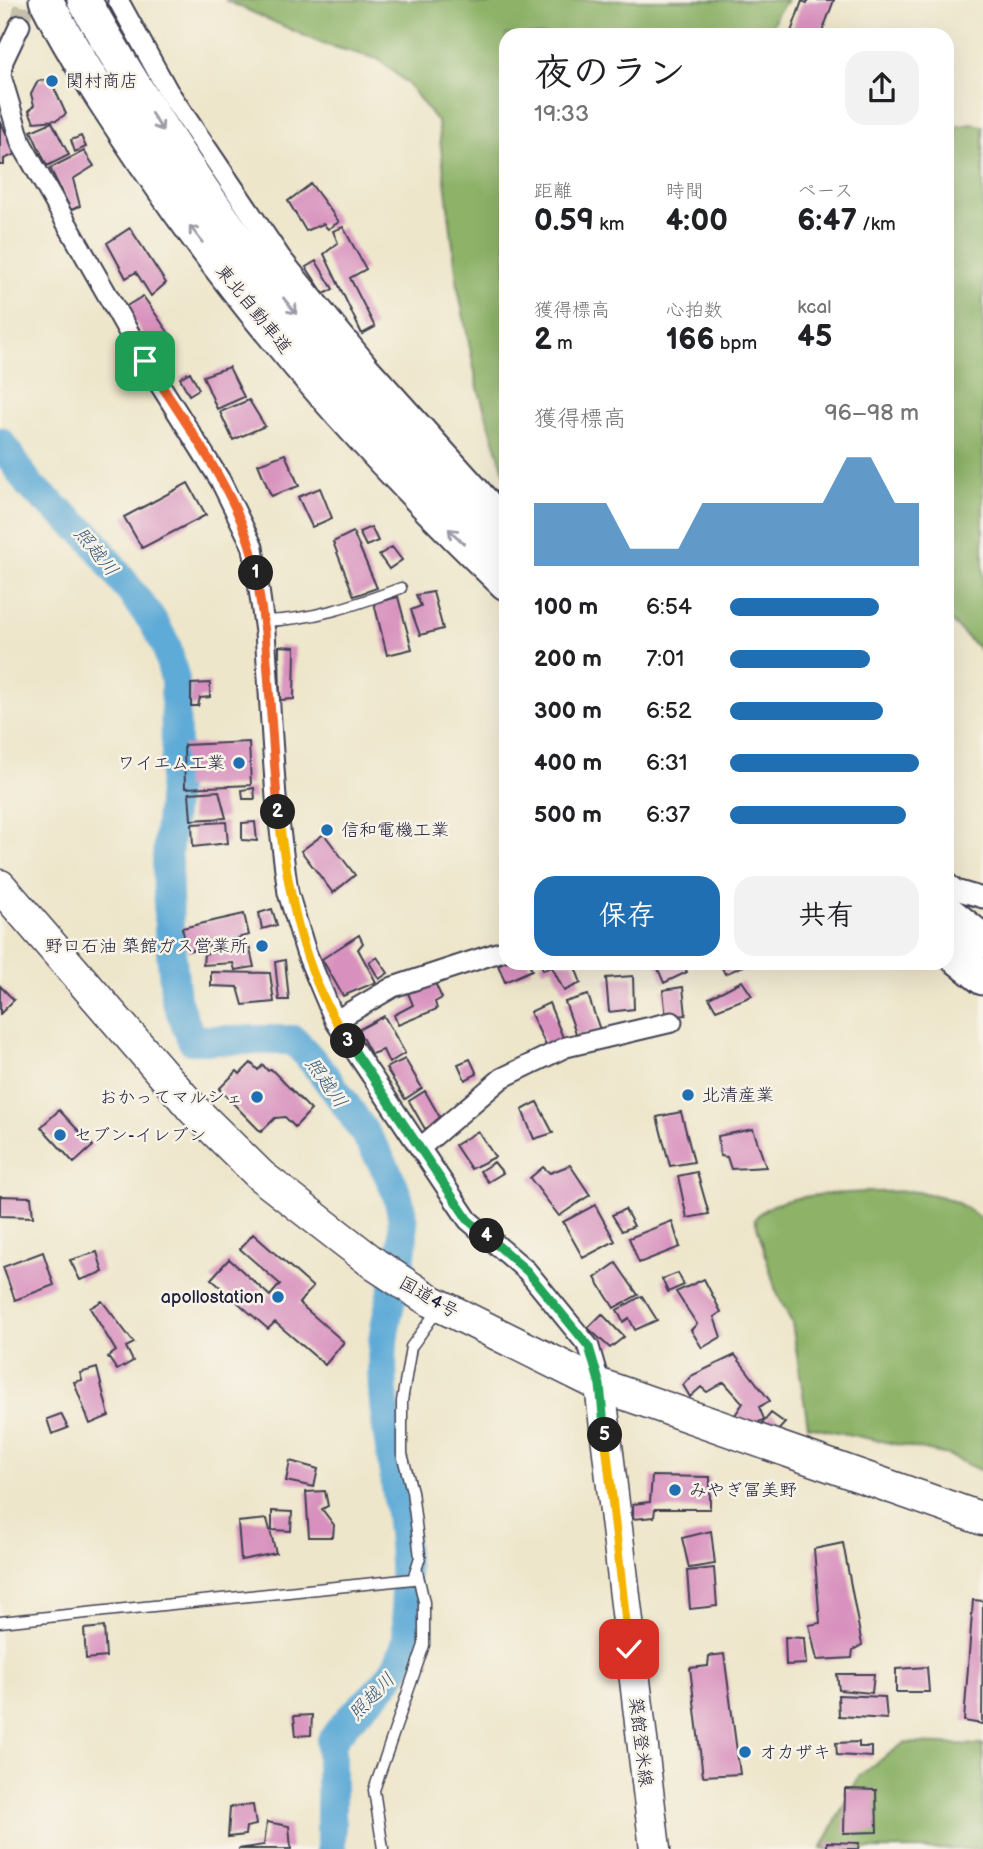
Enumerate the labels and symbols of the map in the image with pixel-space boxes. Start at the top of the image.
place label: 関村商店 [66,71,138,92]
marker: 関村商店 [44,73,60,89]
one-way arrow [150,111,164,131]
one-way arrow [188,225,203,244]
street label: 東北自動車道 [211,261,296,358]
one-way arrow [282,297,297,315]
pin [115,331,175,391]
water label: 照越川 [69,523,123,581]
one-way arrow [448,527,465,544]
pin: 1 [238,556,274,590]
place label: ワイエム工業 [117,753,225,774]
marker: ワイエム工業 [231,755,247,771]
pin: 2 [260,794,296,830]
place label: 信和電機工業 [341,820,449,841]
marker: 信和電機工業 [319,822,335,838]
place label: 野口石油 築館ガス営業所 [45,936,248,957]
marker: 野口石油 築館ガス営業所 [254,938,270,954]
pin: 3 [330,1024,366,1058]
water label: 照越川 [300,1053,352,1113]
place label: 北清産業 [702,1085,774,1106]
place label: おかってマルシェ [99,1087,243,1108]
marker: 北清産業 [680,1087,696,1103]
marker: おかってマルシェ [249,1089,265,1105]
place label: セブン-イレブン [74,1125,207,1146]
marker: セブン-イレブン [52,1127,68,1143]
pin: 4 [470,1218,504,1254]
street label: 国道4号 [395,1272,462,1323]
place label: apollostation [161,1287,264,1308]
marker: apollostation [270,1289,286,1305]
pin: 5 [588,1418,622,1452]
place label: みやぎ冨美野 [689,1480,797,1501]
marker: みやぎ冨美野 [667,1482,683,1498]
pin [599,1619,659,1679]
water label: 照越川 [344,1669,400,1726]
street label: 築館登米線 [625,1696,656,1788]
place label: オカザキ [759,1742,831,1763]
marker: オカザキ [737,1744,753,1760]

